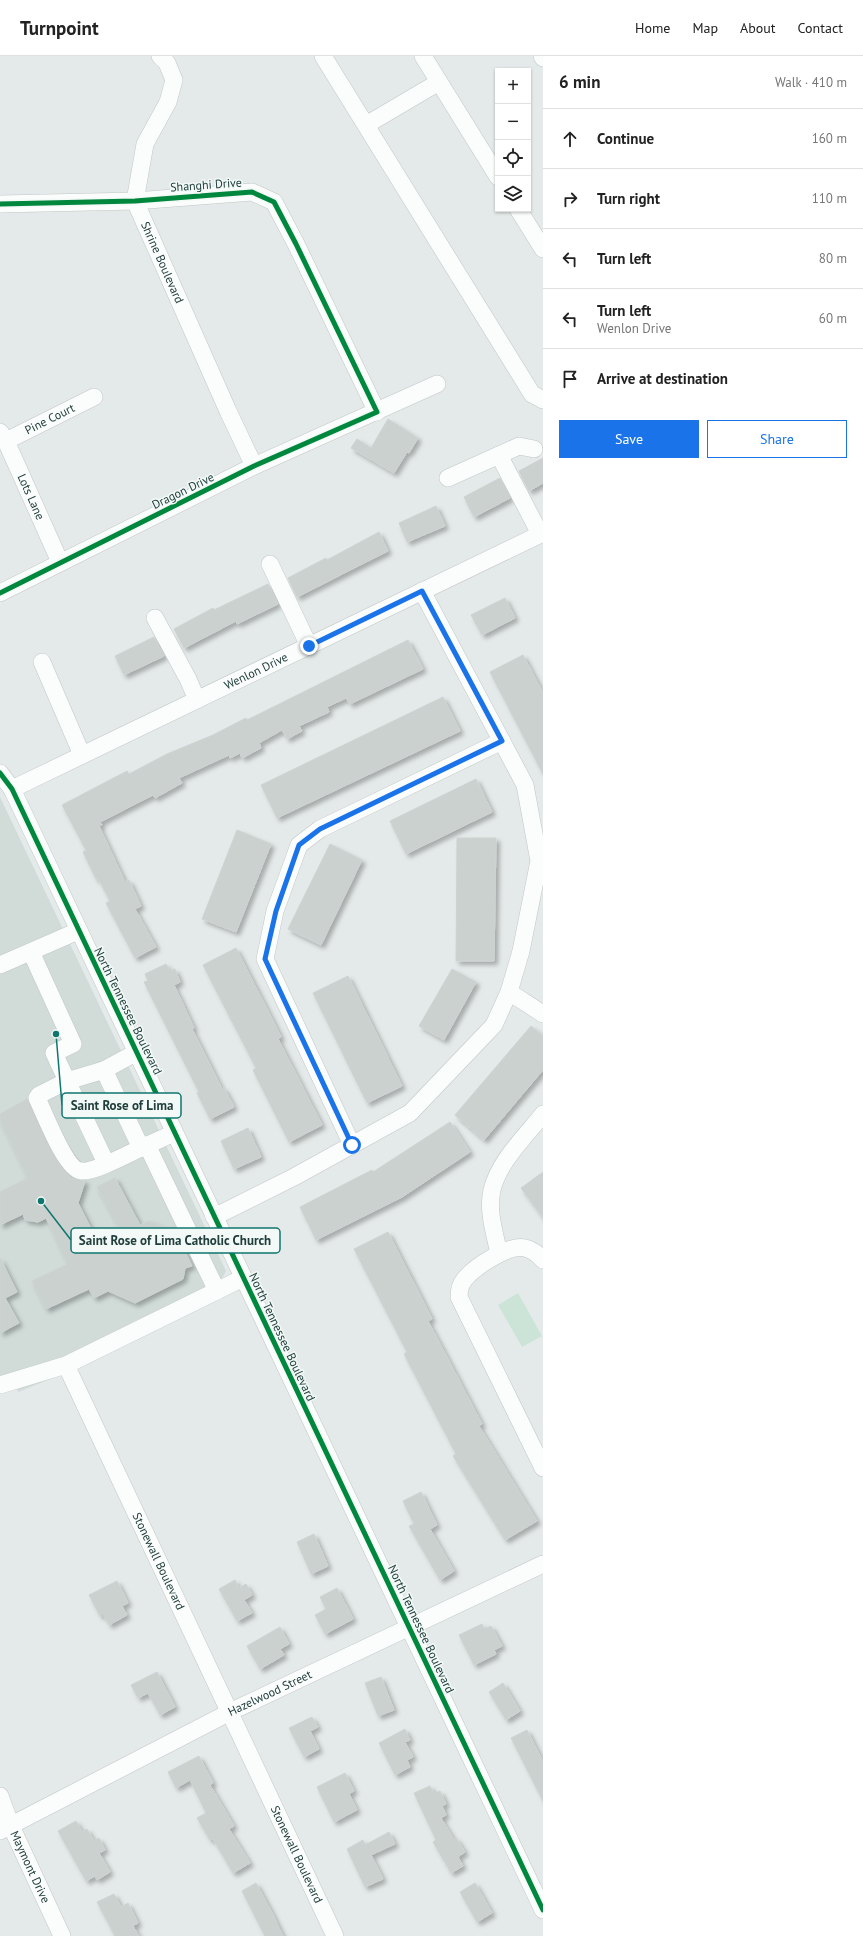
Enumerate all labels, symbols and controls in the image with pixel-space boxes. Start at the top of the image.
text: Turnpoint [20,16,99,40]
text: Home [635,19,670,37]
text: Map [692,19,718,37]
text: About [740,19,776,37]
text: Contact [798,19,843,37]
map controls [495,68,531,212]
button: + [495,68,531,104]
text: 6 min [559,71,600,93]
text: Walk · 410 m [775,74,847,91]
button: − [495,104,531,140]
icon: ahead [559,128,581,150]
text: Continue [597,129,654,148]
text: 160 m [812,130,847,147]
button: locate [495,140,531,176]
street label: Shanghi Drive [170,175,242,194]
button: layers [495,176,531,212]
icon: right [559,188,581,210]
text: Turn right [597,189,660,208]
text: 110 m [812,190,847,207]
street label: Shrine Boulevard [138,219,187,305]
icon: left [559,248,581,270]
text: Turn left [597,249,651,268]
text: 80 m [819,250,847,267]
text: Turn left [597,301,651,320]
icon: left [559,308,581,330]
text: 60 m [819,310,847,327]
text: Wenlon Drive [597,320,671,337]
icon: arrive [559,368,581,390]
text: Arrive at destination [597,369,728,388]
street label: Pine Court [22,400,77,437]
button: Save [559,420,699,458]
button: Share [707,420,847,458]
street label: Dragon Drive [149,469,216,512]
street label: Lots Lane [15,471,48,522]
route end [300,637,318,655]
street label: Wenlon Drive [222,649,290,693]
street label: North Tennessee Boulevard [91,945,166,1077]
callout: Saint Rose of Lima [62,1093,181,1118]
text: Saint Rose of Lima [71,1097,173,1114]
route start [343,1136,361,1154]
callout: Saint Rose of Lima Catholic Church [71,1228,280,1253]
text: Saint Rose of Lima Catholic Church [79,1232,271,1249]
street label: North Tennessee Boulevard [246,1270,319,1403]
street label: Stonewall Boulevard [130,1510,188,1612]
street label: North Tennessee Boulevard [385,1562,458,1695]
street label: Hazelwood Street [225,1667,314,1719]
street label: Stonewall Boulevard [268,1803,326,1905]
street label: Maymont Drive [7,1828,54,1905]

